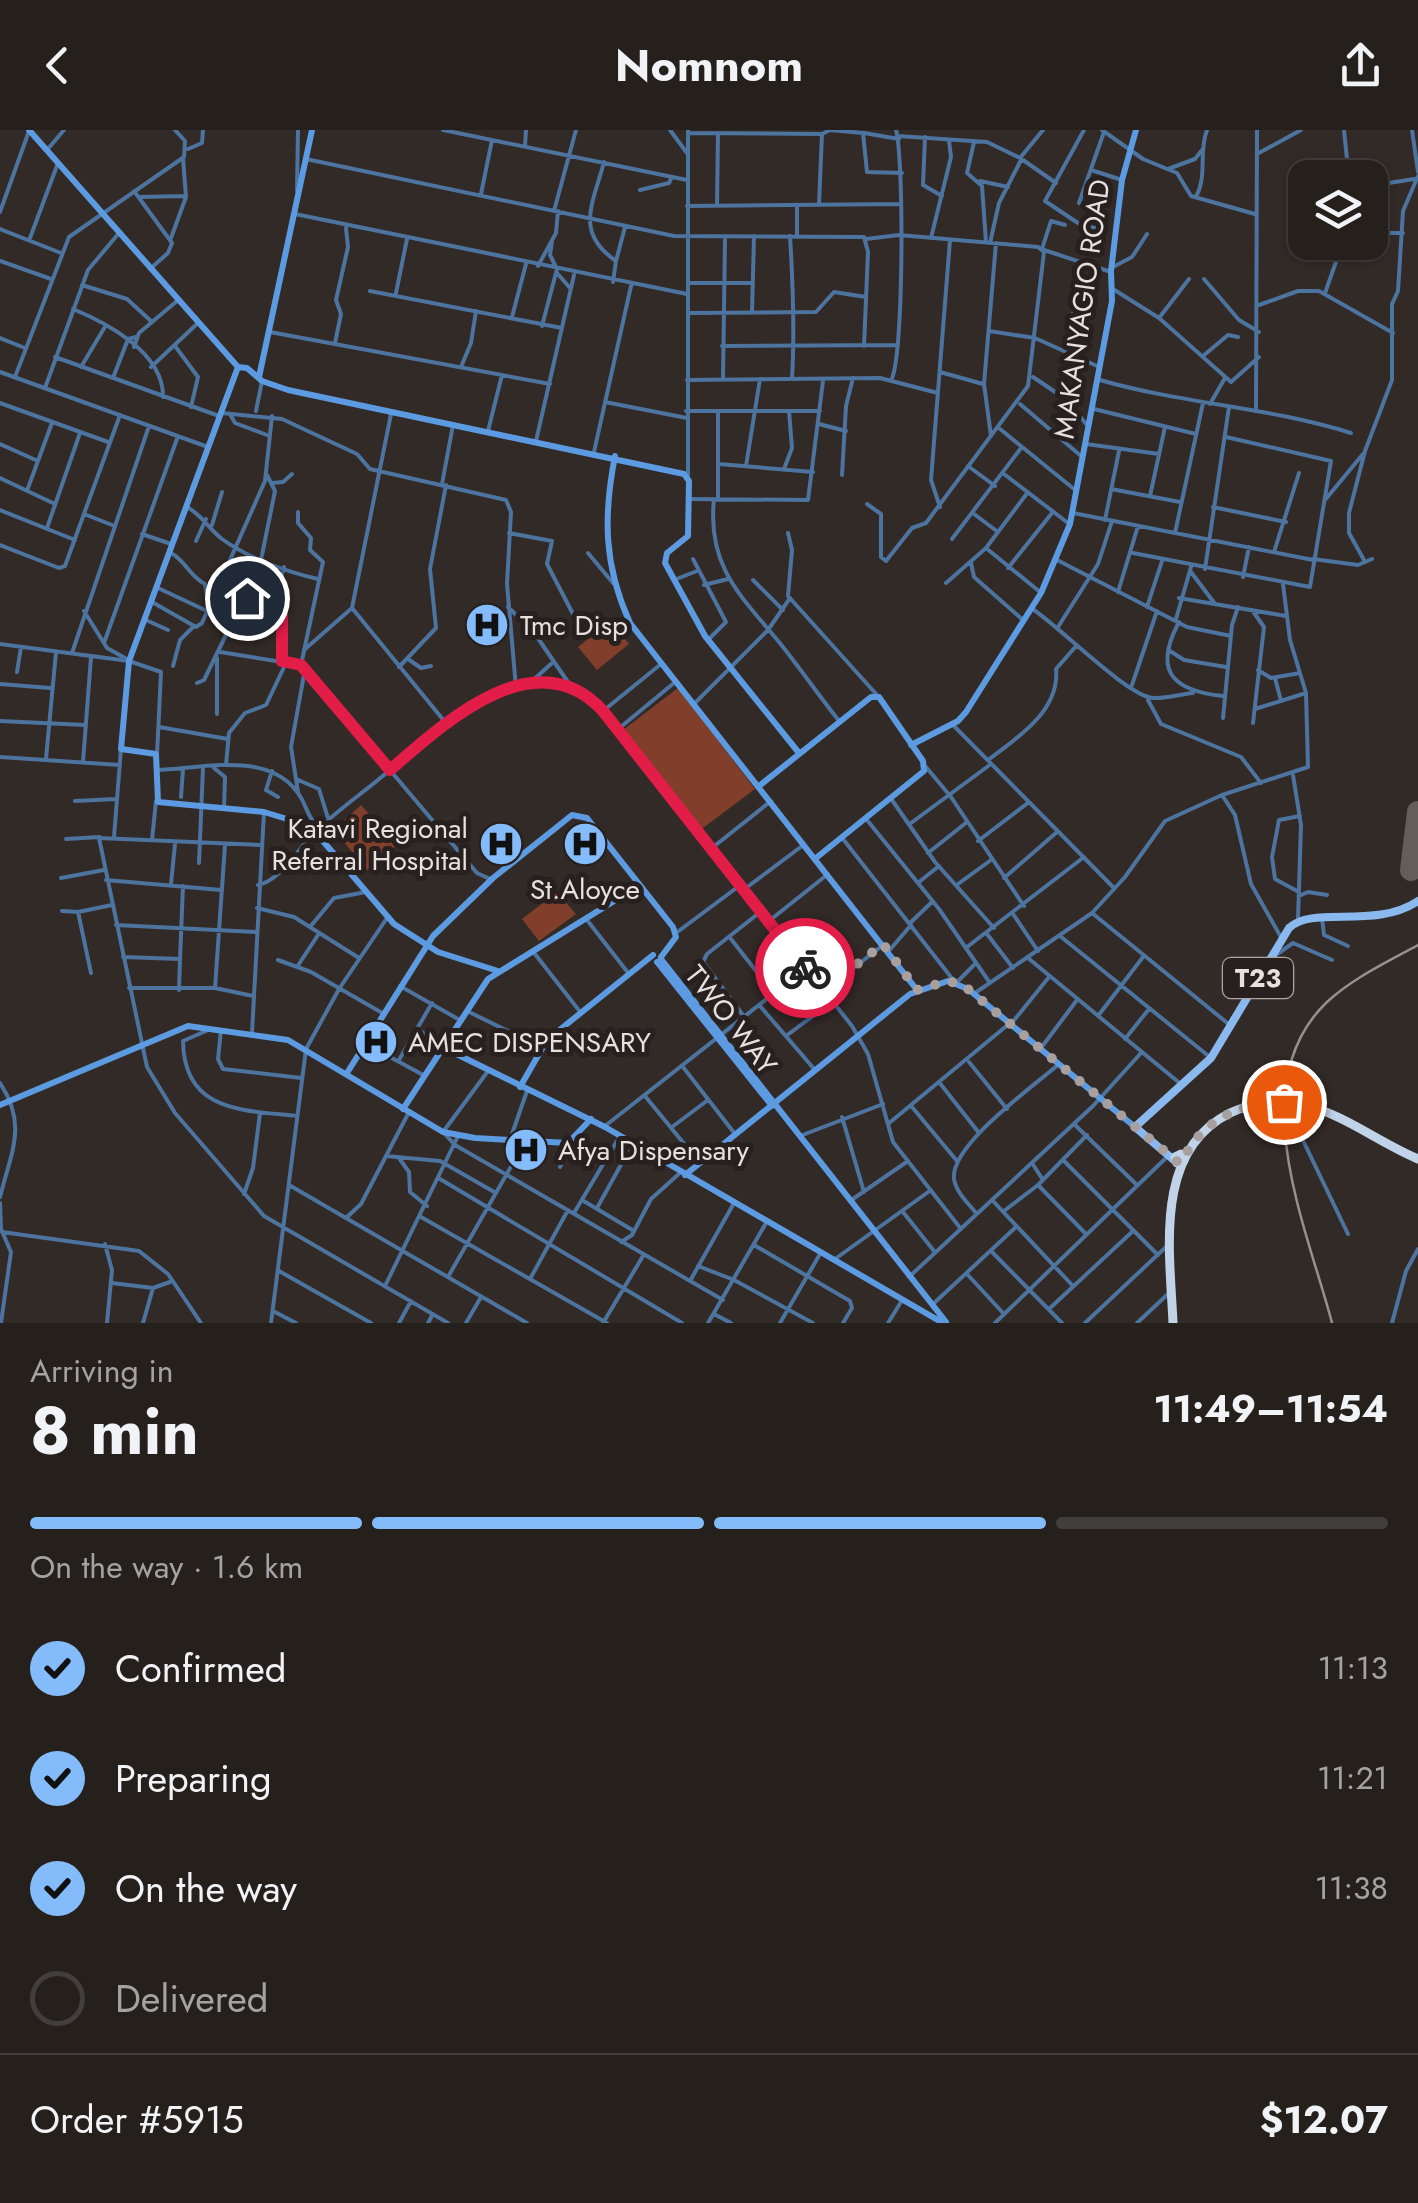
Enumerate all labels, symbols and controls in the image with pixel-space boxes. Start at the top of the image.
text: Nomnom [615,33,803,98]
icon: back [30,38,85,93]
icon: share [1333,38,1388,93]
map controls [1288,160,1388,260]
button: layers [1288,160,1388,260]
street label: MAKANYAGIO ROAD [1044,177,1120,441]
pin [205,556,290,641]
icon: home [220,571,275,626]
hospital icon: Tmc Disp [464,602,510,648]
place label: Tmc Disp [520,605,628,646]
place label: Katavi Regional Referral Hospital [271,808,468,881]
hospital icon: Katavi Regional Referral Hospital [478,821,524,867]
hospital icon: St.Aloyce [562,821,608,867]
place label: St.Aloyce [530,869,640,910]
courier [755,918,855,1018]
icon: bike [778,941,833,996]
street label: TWO WAY [675,957,787,1084]
road number: T23 [1223,958,1293,998]
hospital icon: AMEC DISPENSARY [353,1019,399,1065]
place label: AMEC DISPENSARY [408,1022,651,1063]
pin [1242,1060,1327,1145]
icon: bag [1257,1075,1312,1130]
hospital icon: Afya Dispensary [503,1127,549,1173]
place label: Afya Dispensary [558,1130,750,1171]
text: Arriving in [30,1348,174,1394]
text: 11:49–11:54 [1153,1381,1388,1436]
text: 8 min [30,1384,199,1478]
text: On the way · 1.6 km [30,1544,303,1590]
icon: check [30,1641,85,1696]
text: Confirmed [115,1641,286,1696]
text: 11:13 [1318,1645,1388,1691]
icon: check [30,1751,85,1806]
text: Preparing [115,1751,272,1806]
text: 11:21 [1317,1755,1388,1801]
icon: check [30,1861,85,1916]
text: On the way [115,1861,297,1916]
text: 11:38 [1315,1865,1388,1911]
text: Delivered [115,1971,268,2026]
text: Order #5915 [30,2092,244,2147]
text: $12.07 [1260,2092,1388,2147]

